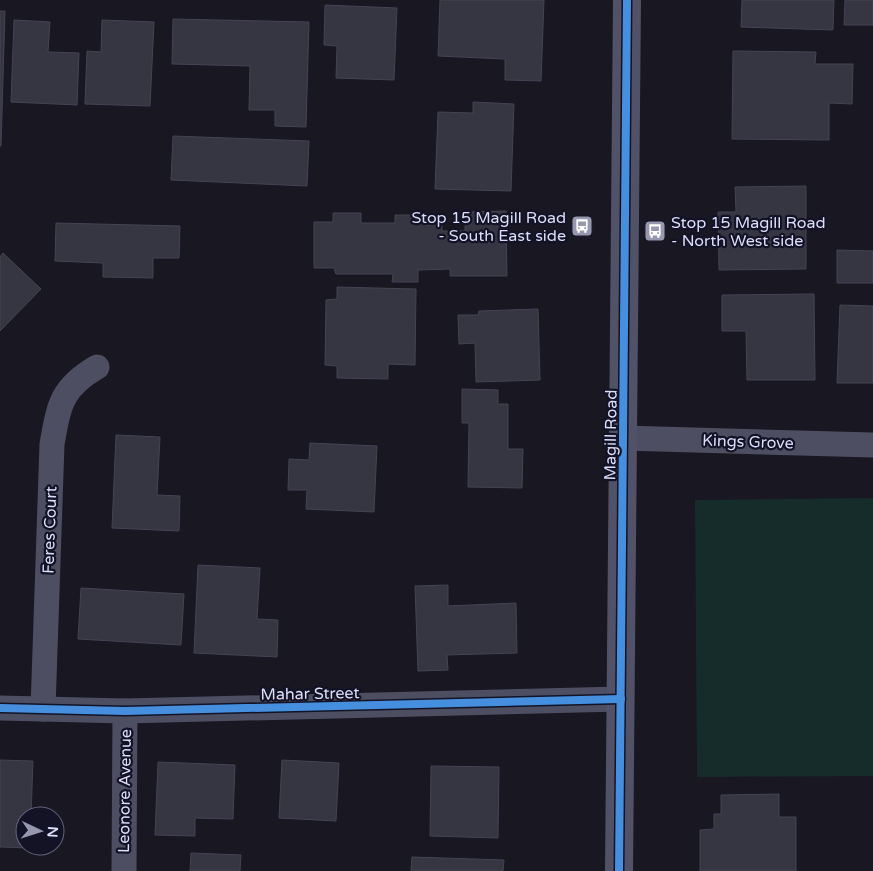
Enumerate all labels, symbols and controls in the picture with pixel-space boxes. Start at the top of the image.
place label: Stop 15 Magill Road - South East side [411,208,566,246]
place label: Stop 15 Magill Road - North West side [671,213,826,251]
bus stop icon: Stop 15 Magill Road - South East side [570,214,594,238]
bus stop icon: Stop 15 Magill Road - North West side [643,219,667,243]
street label: Magill Road [600,389,622,481]
street label: Kings Grove [702,430,794,454]
street label: Feres Court [38,486,62,574]
street label: Mahar Street [260,683,360,705]
street label: Leonore Avenue [114,729,136,853]
north arrow [15,806,65,856]
text: N [44,826,61,838]

